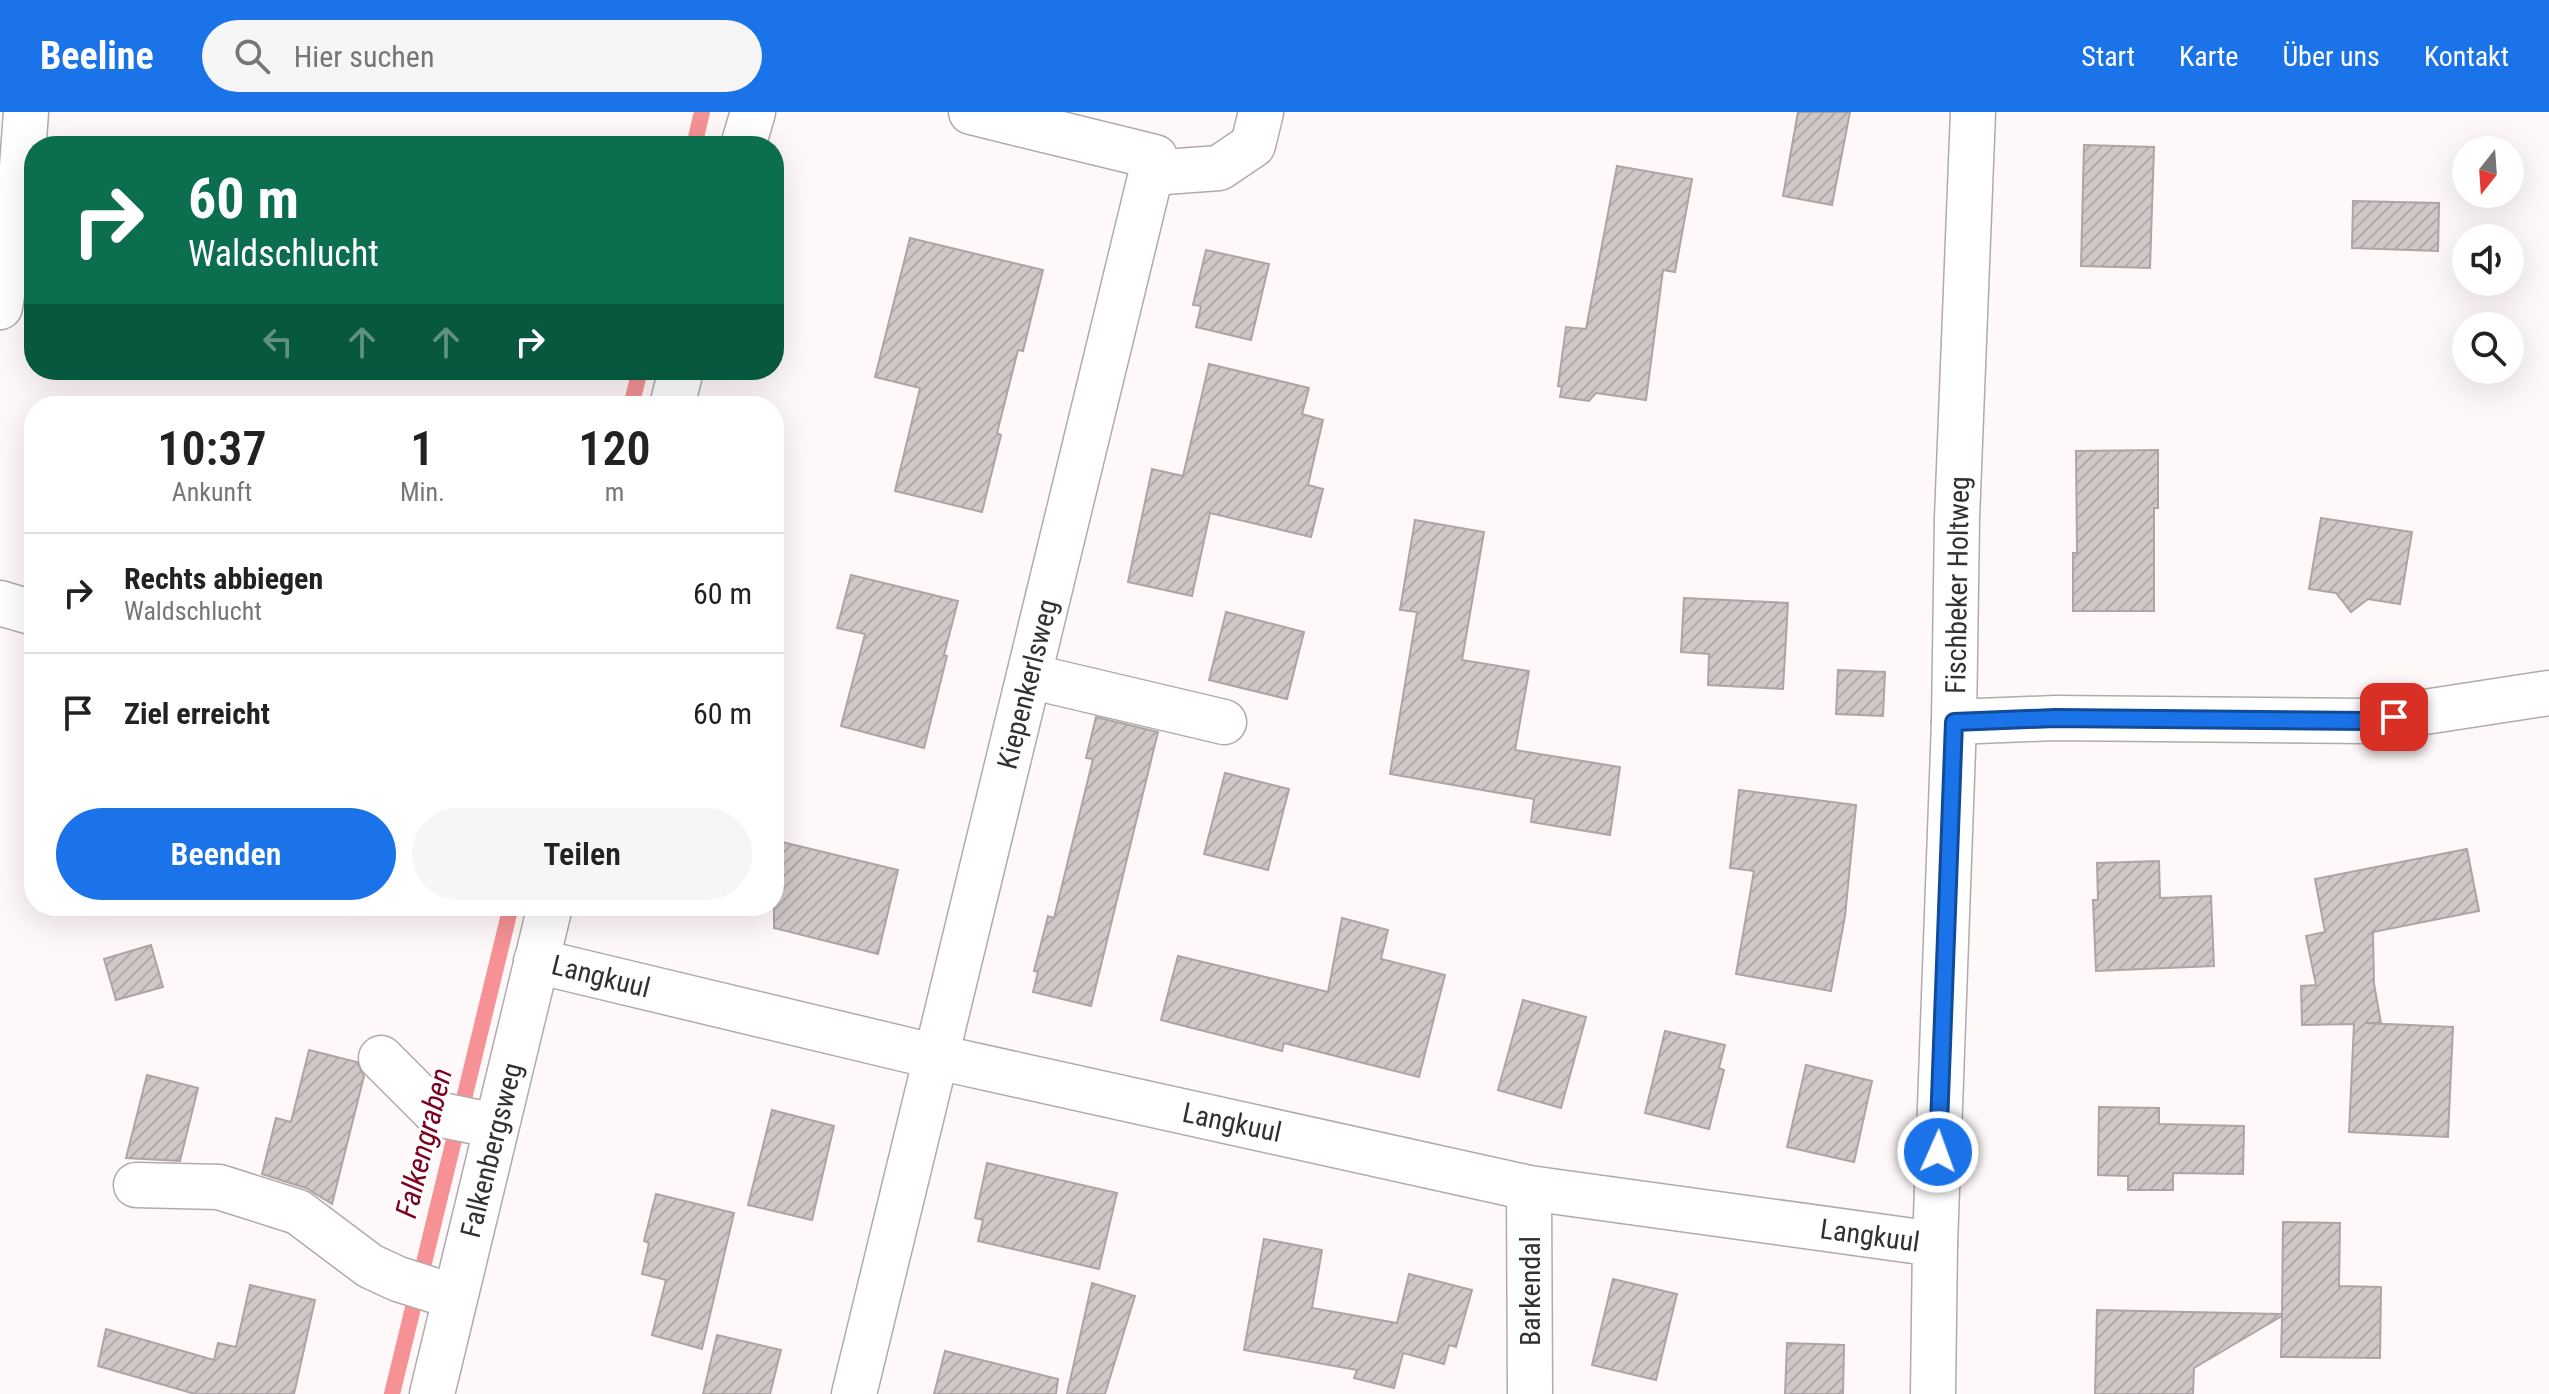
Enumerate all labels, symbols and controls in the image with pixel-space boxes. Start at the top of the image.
search box [202,20,762,92]
text: Beeline [40,34,154,78]
icon: search [230,34,274,78]
text: Hier suchen [294,39,434,74]
text: Start [2081,40,2135,73]
text: Karte [2179,40,2238,73]
text: Über uns [2282,40,2380,73]
text: Kontakt [2424,40,2509,73]
north arrow [2452,136,2524,208]
map controls [2452,136,2524,384]
text: 60 m [188,166,299,232]
icon: right [56,168,160,272]
button: sound [2452,224,2524,296]
text: Waldschlucht [188,233,379,275]
button: search [2452,312,2524,384]
icon: left [256,320,300,364]
icon: ahead [340,320,384,364]
icon: ahead [424,320,468,364]
icon: right [508,320,552,364]
text: 10:37 [157,420,267,477]
text: 1 [410,420,434,477]
text: 120 [578,420,651,477]
street label: Fischbeker Holtweg [1939,476,1976,694]
text: Ankunft [172,477,252,507]
text: Min. [400,477,445,507]
text: m [605,477,624,507]
text: Rechts abbiegen [124,561,323,596]
icon: right [56,571,100,615]
text: 60 m [693,576,752,611]
text: Waldschlucht [124,596,262,626]
street label: Kiepenkerlsweg [990,596,1065,772]
pin [2360,683,2428,751]
icon: arrive [56,691,100,735]
icon: arrive [2372,695,2416,739]
text: Ziel erreicht [124,696,270,731]
text: 60 m [693,696,752,731]
button: Beenden [56,808,396,900]
button: Teilen [412,808,752,900]
street label: Langkuul [548,948,653,1005]
street label: Falkenbergsweg [454,1059,529,1241]
water label: Falkengraben [388,1064,459,1221]
street label: Langkuul [1179,1096,1284,1149]
position arrow [1896,1110,1980,1194]
street label: Langkuul [1818,1212,1922,1259]
street label: Barkendal [1514,1236,1547,1346]

